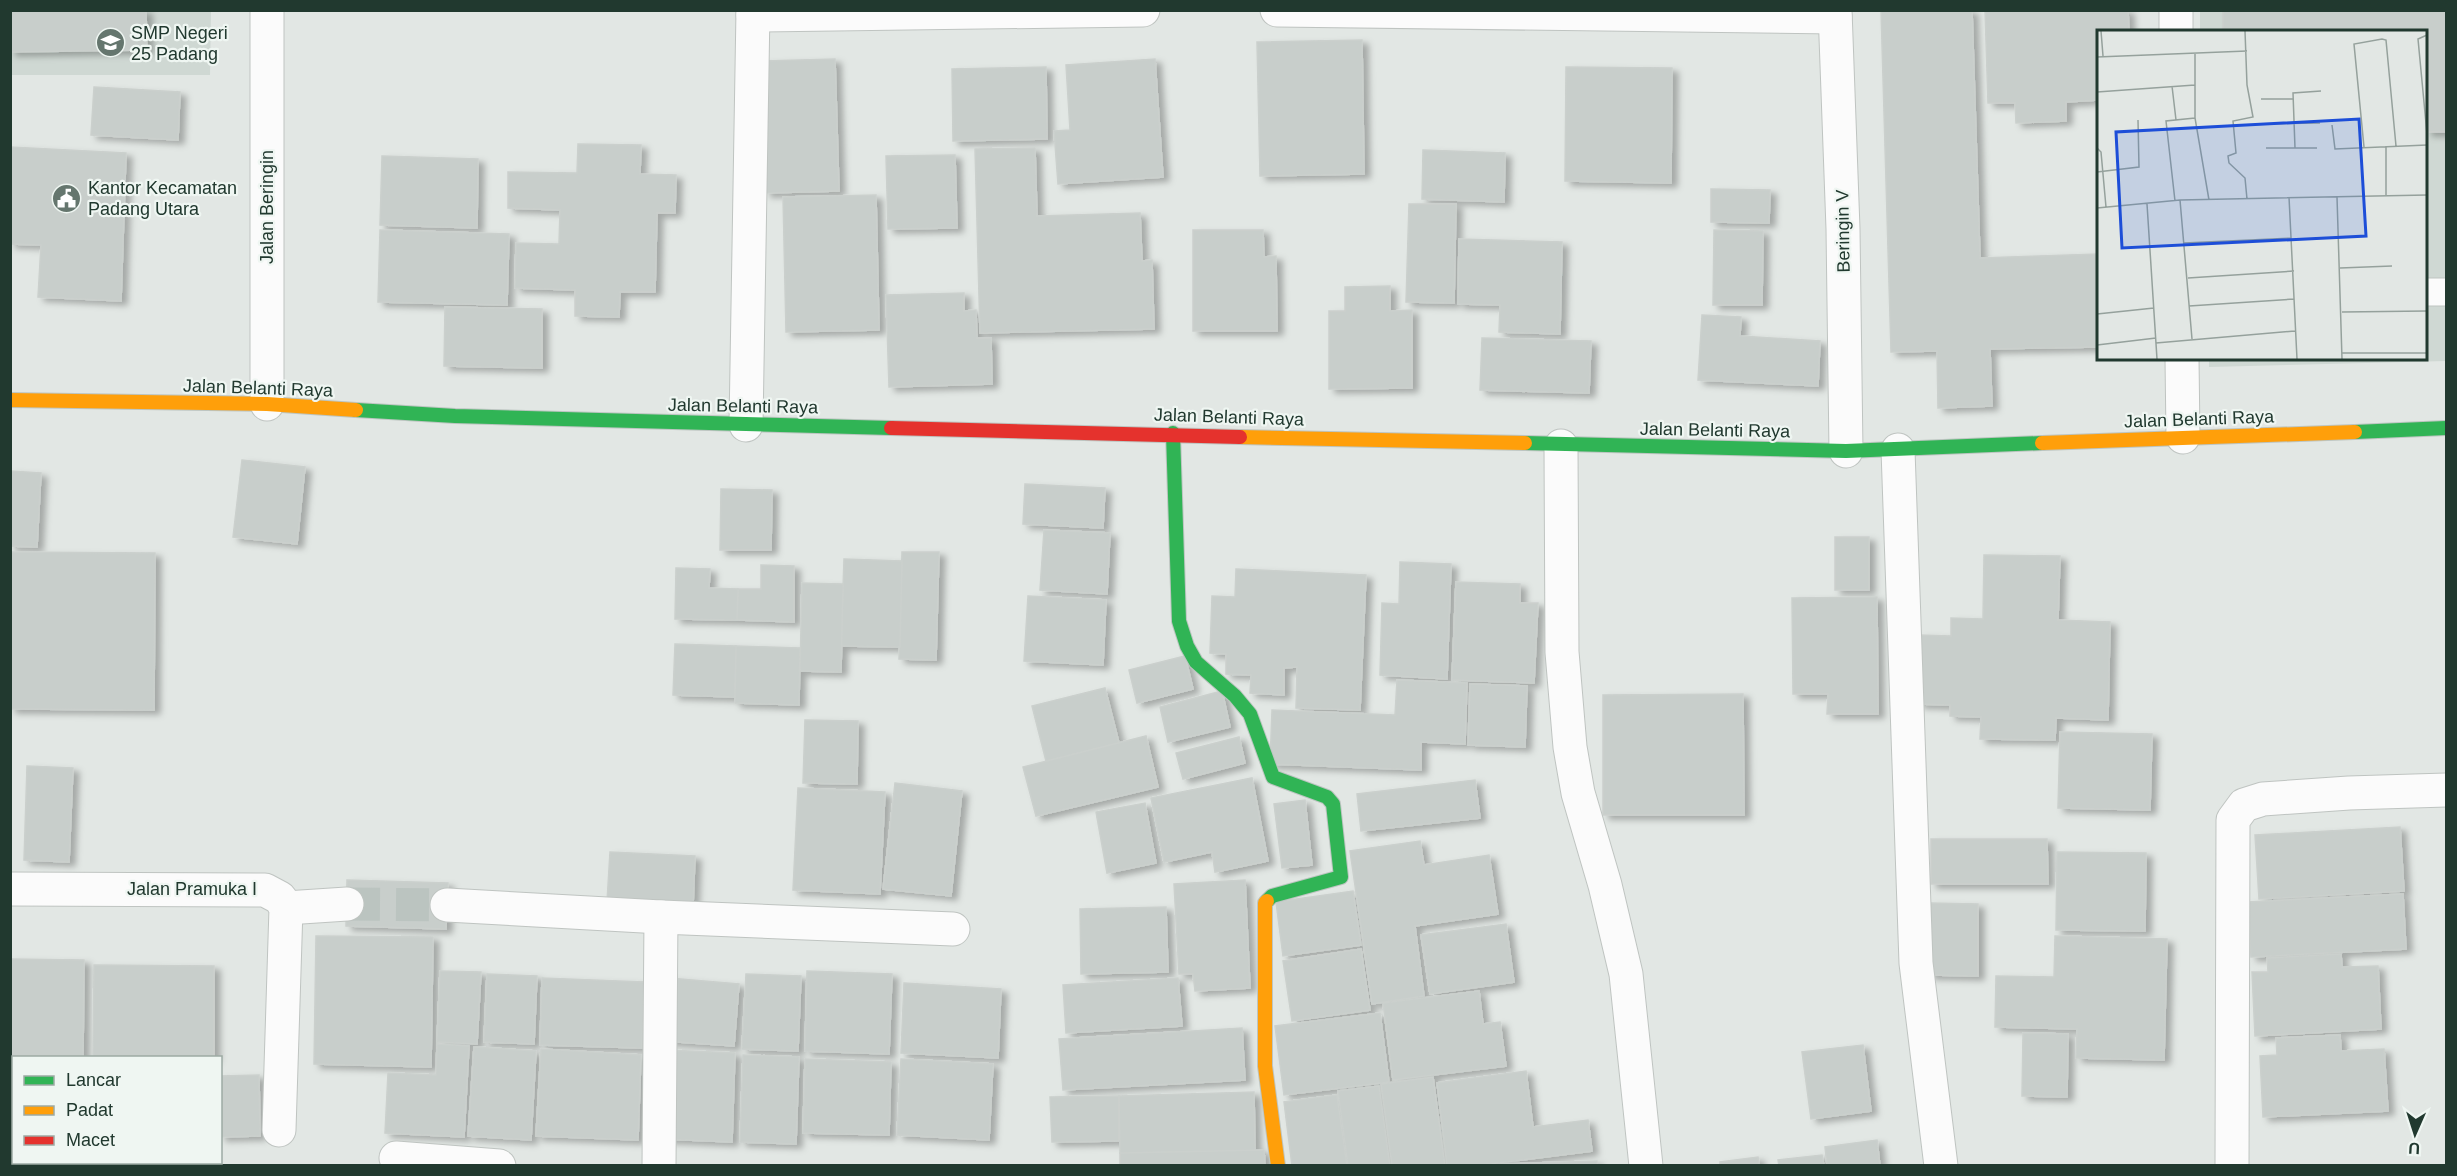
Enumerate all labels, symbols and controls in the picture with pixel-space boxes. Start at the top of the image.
place label: SMP Negeri 25 Padang [131,23,228,64]
school or university icon: SMP Negeri 25 Padang [94,27,126,59]
inset map [2097,30,2427,360]
street label: Jalan Beringin [257,150,277,264]
place label: Kantor Kecamatan Padang Utara [88,178,237,219]
public building icon: Kantor Kecamatan Padang Utara [51,182,83,214]
street label: Beringin V [1832,189,1854,273]
street label: Jalan Belanti Raya [183,375,334,401]
street label: Jalan Belanti Raya [668,395,819,417]
street label: Jalan Belanti Raya [1154,404,1305,430]
street label: Jalan Belanti Raya [2124,406,2275,432]
street label: Jalan Belanti Raya [1640,419,1791,441]
street label: Jalan Pramuka I [127,879,257,899]
legend [12,1056,222,1164]
text: Lancar [66,1070,121,1090]
text: Padat [66,1100,113,1120]
north arrow [2385,1104,2445,1164]
text: Macet [66,1130,115,1150]
text: U [2408,1140,2420,1157]

